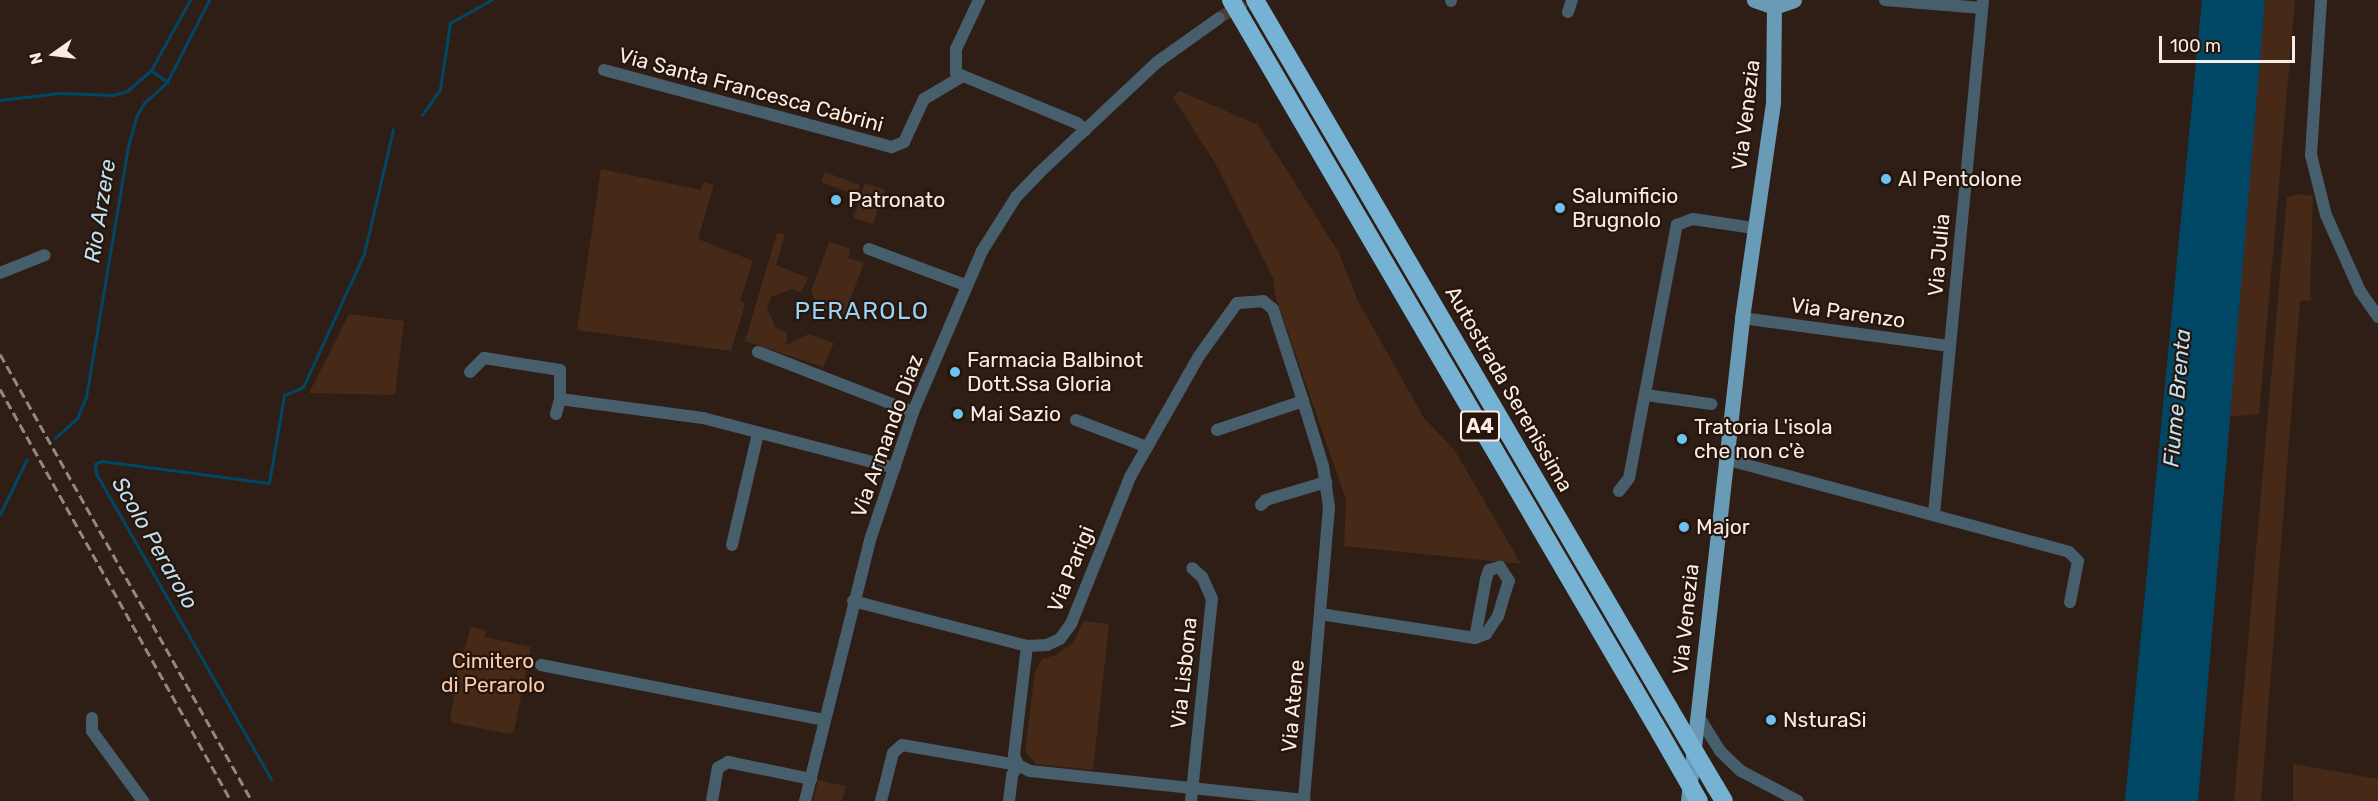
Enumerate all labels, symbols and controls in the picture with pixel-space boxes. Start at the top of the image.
north arrow [24,24,84,84]
scale bar [2162,24,2298,62]
text: 100 m [2170,35,2221,57]
street label: Via Santa Francesca Cabrini [616,42,886,138]
text: N [25,51,47,66]
street label: Via Venezia [1727,58,1765,172]
water label: Rio Arzere [79,157,121,265]
place label: Al Pentolone [1898,166,2022,192]
marker: Al Pentolone [1879,172,1893,186]
place label: Salumificio Brugnolo [1572,183,1678,233]
place label: Patronato [848,187,945,213]
marker: Patronato [829,193,843,207]
marker: Salumificio Brugnolo [1553,201,1567,215]
street label: Via Julia [1923,212,1955,298]
street label: Autostrada Serenissima [1440,282,1578,496]
street label: Via Parenzo [1789,293,1907,333]
district label: PERAROLO [794,298,930,326]
water label: Fiume Brenta [2158,328,2196,468]
place label: Farmacia Balbinot Dott.Ssa Gloria [967,347,1143,397]
street label: Via Armando Diaz [846,351,928,521]
marker: Farmacia Balbinot Dott.Ssa Gloria [948,365,962,379]
place label: Mai Sazio [970,401,1061,427]
marker: Mai Sazio [951,407,965,421]
road number: A4 [1459,409,1501,443]
place label: Tratoria L'isola che non c'è [1694,414,1833,464]
marker: Tratoria L'isola che non c'è [1675,432,1689,446]
water label: Scolo Perarolo [106,472,204,614]
place label: Major [1696,514,1750,540]
marker: Major [1677,520,1691,534]
street label: Via Parigi [1042,522,1100,616]
street label: Via Venezia [1668,562,1704,676]
street label: Via Lisbona [1166,616,1202,730]
park label: Cimitero di Perarolo [441,648,545,698]
street label: Via Atene [1276,658,1310,754]
place label: NsturaSi [1783,707,1867,733]
marker: NsturaSi [1764,713,1778,727]

